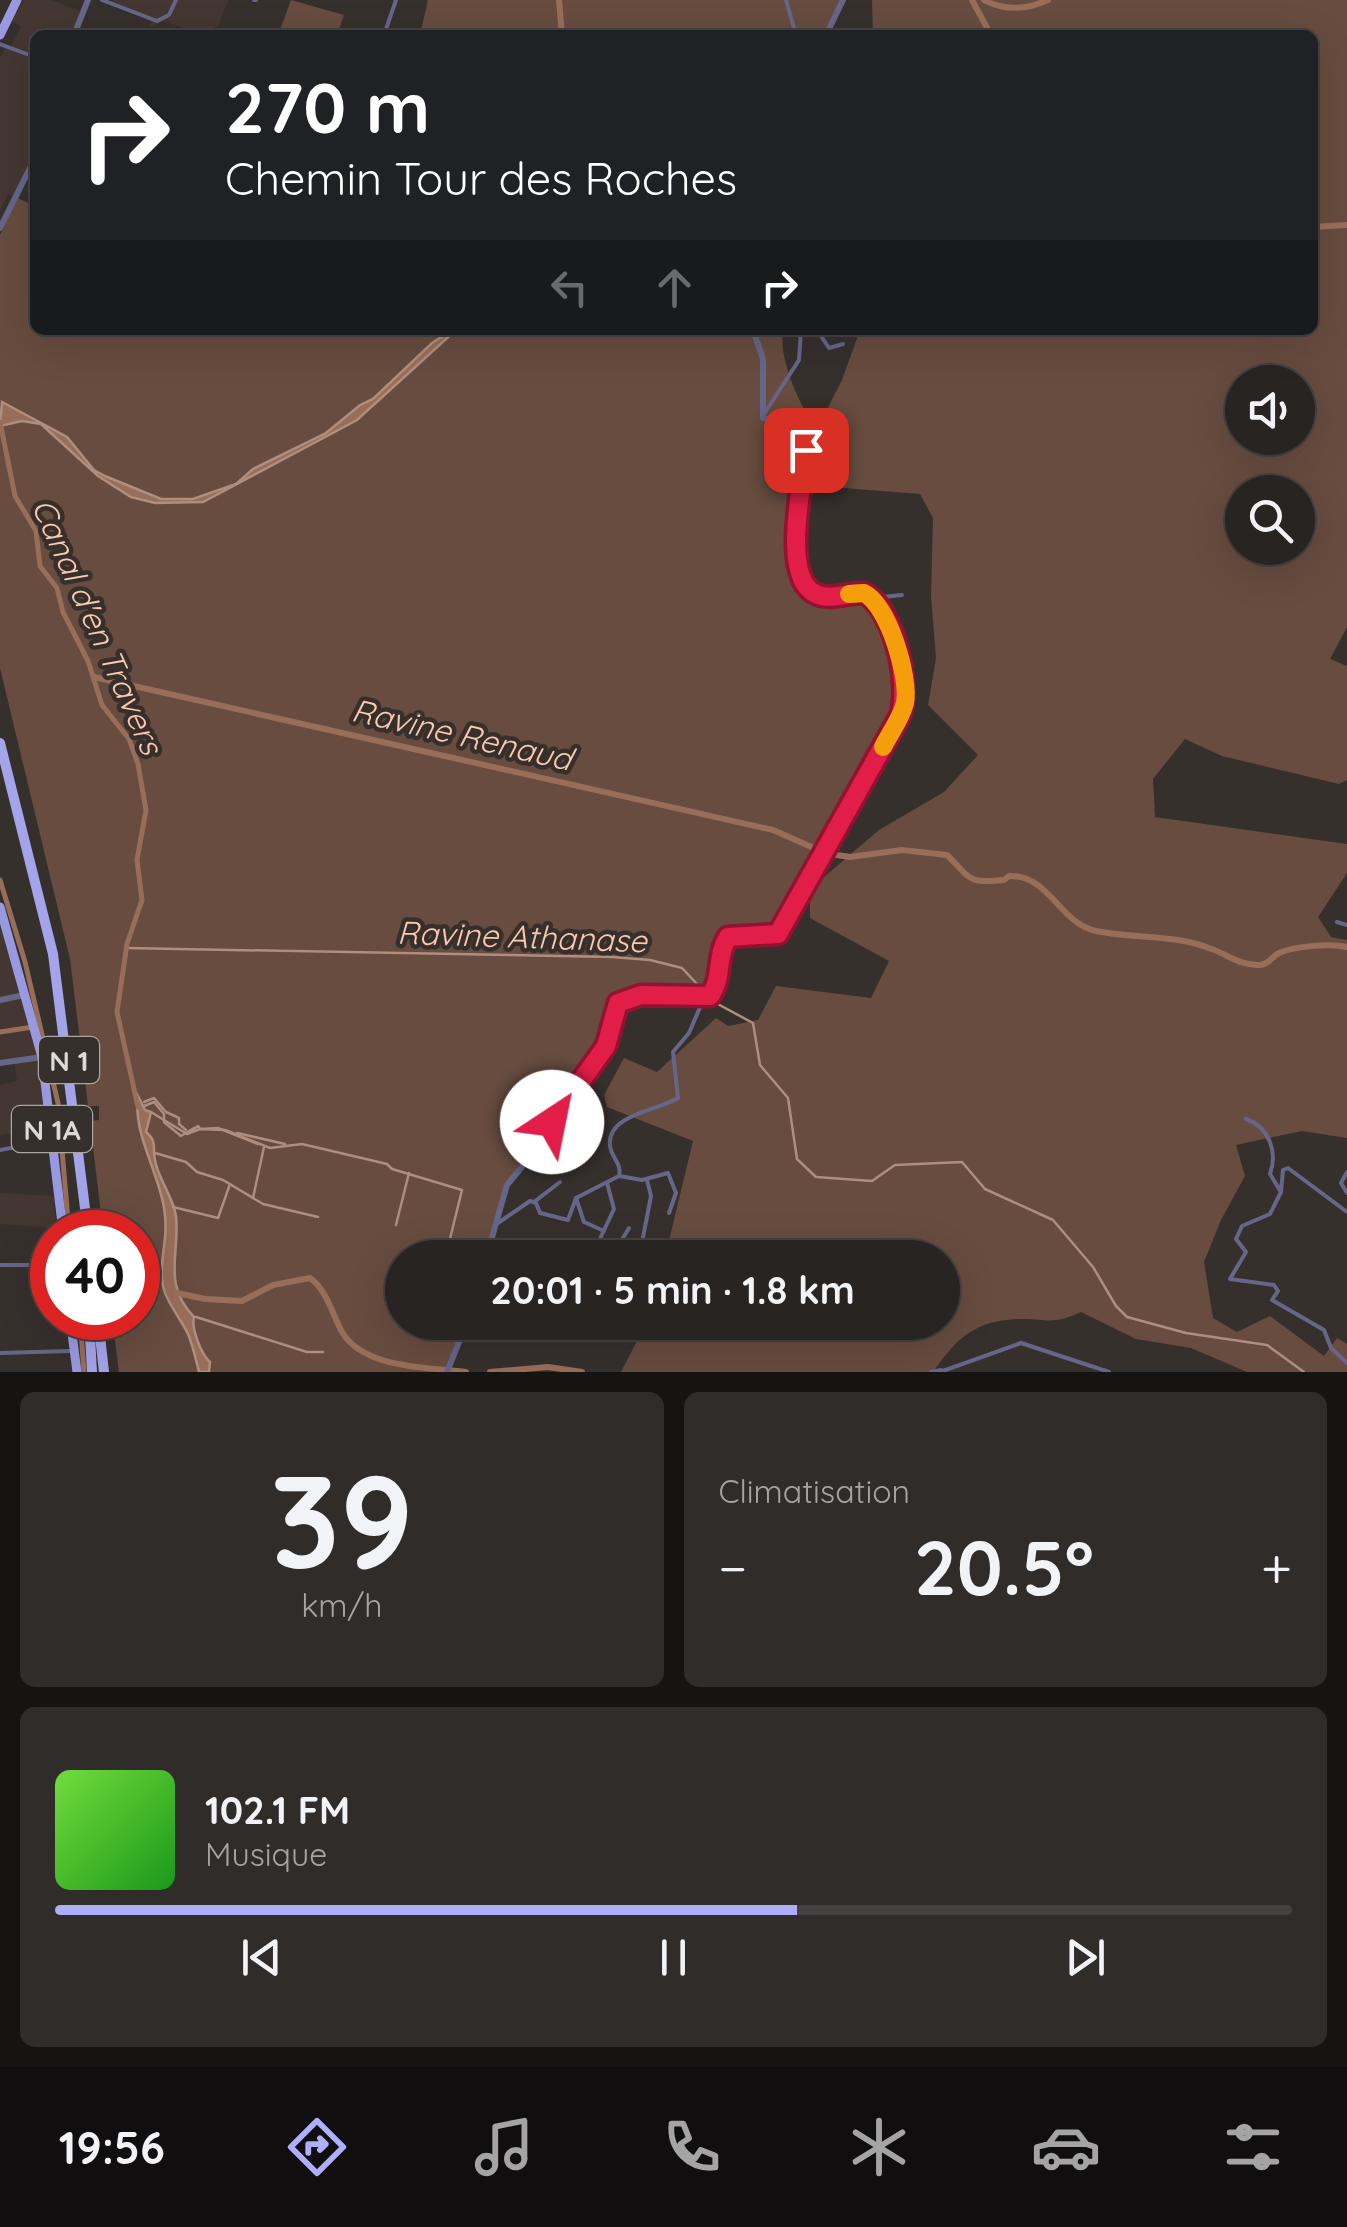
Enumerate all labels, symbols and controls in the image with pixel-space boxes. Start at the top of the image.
text: 270 m [225,63,430,151]
icon: right [60,70,190,200]
text: Chemin Tour des Roches [225,150,737,206]
icon: left [542,260,597,315]
icon: ahead [647,260,702,315]
icon: right [752,260,807,315]
map controls [1225,365,1315,565]
button: sound [1225,365,1315,455]
pin [764,408,849,493]
icon: arrive [779,423,834,478]
button: search [1225,475,1315,565]
water label: Canal d'en Travers [24,492,173,762]
water label: Ravine Renaud [348,689,579,780]
water label: Ravine Athanase [397,912,649,960]
road number: N 1 [39,1037,99,1083]
position arrow [500,1070,604,1174]
road number: N 1A [12,1106,92,1152]
speed limit sign: 40 [30,1210,160,1340]
text: 20:01 · 5 min · 1.8 km [490,1266,855,1314]
text: 39 [270,1438,414,1601]
text: Climatisation [719,1471,910,1511]
text: 20.5° [914,1520,1094,1614]
text: − [719,1533,747,1602]
text: + [1261,1533,1292,1602]
text: km/h [301,1585,382,1625]
text: 102.1 FM [205,1786,350,1834]
text: Musique [205,1834,327,1874]
icon: previous [234,1930,289,1985]
icon: pause [646,1930,701,1985]
icon: next [1058,1930,1113,1985]
icon: directions [282,2112,352,2182]
icon: music [469,2112,539,2182]
icon: phone [657,2112,727,2182]
icon: climate [844,2112,914,2182]
icon: car [1031,2112,1101,2182]
icon: filters [1218,2112,1288,2182]
text: 19:56 [59,2119,165,2175]

